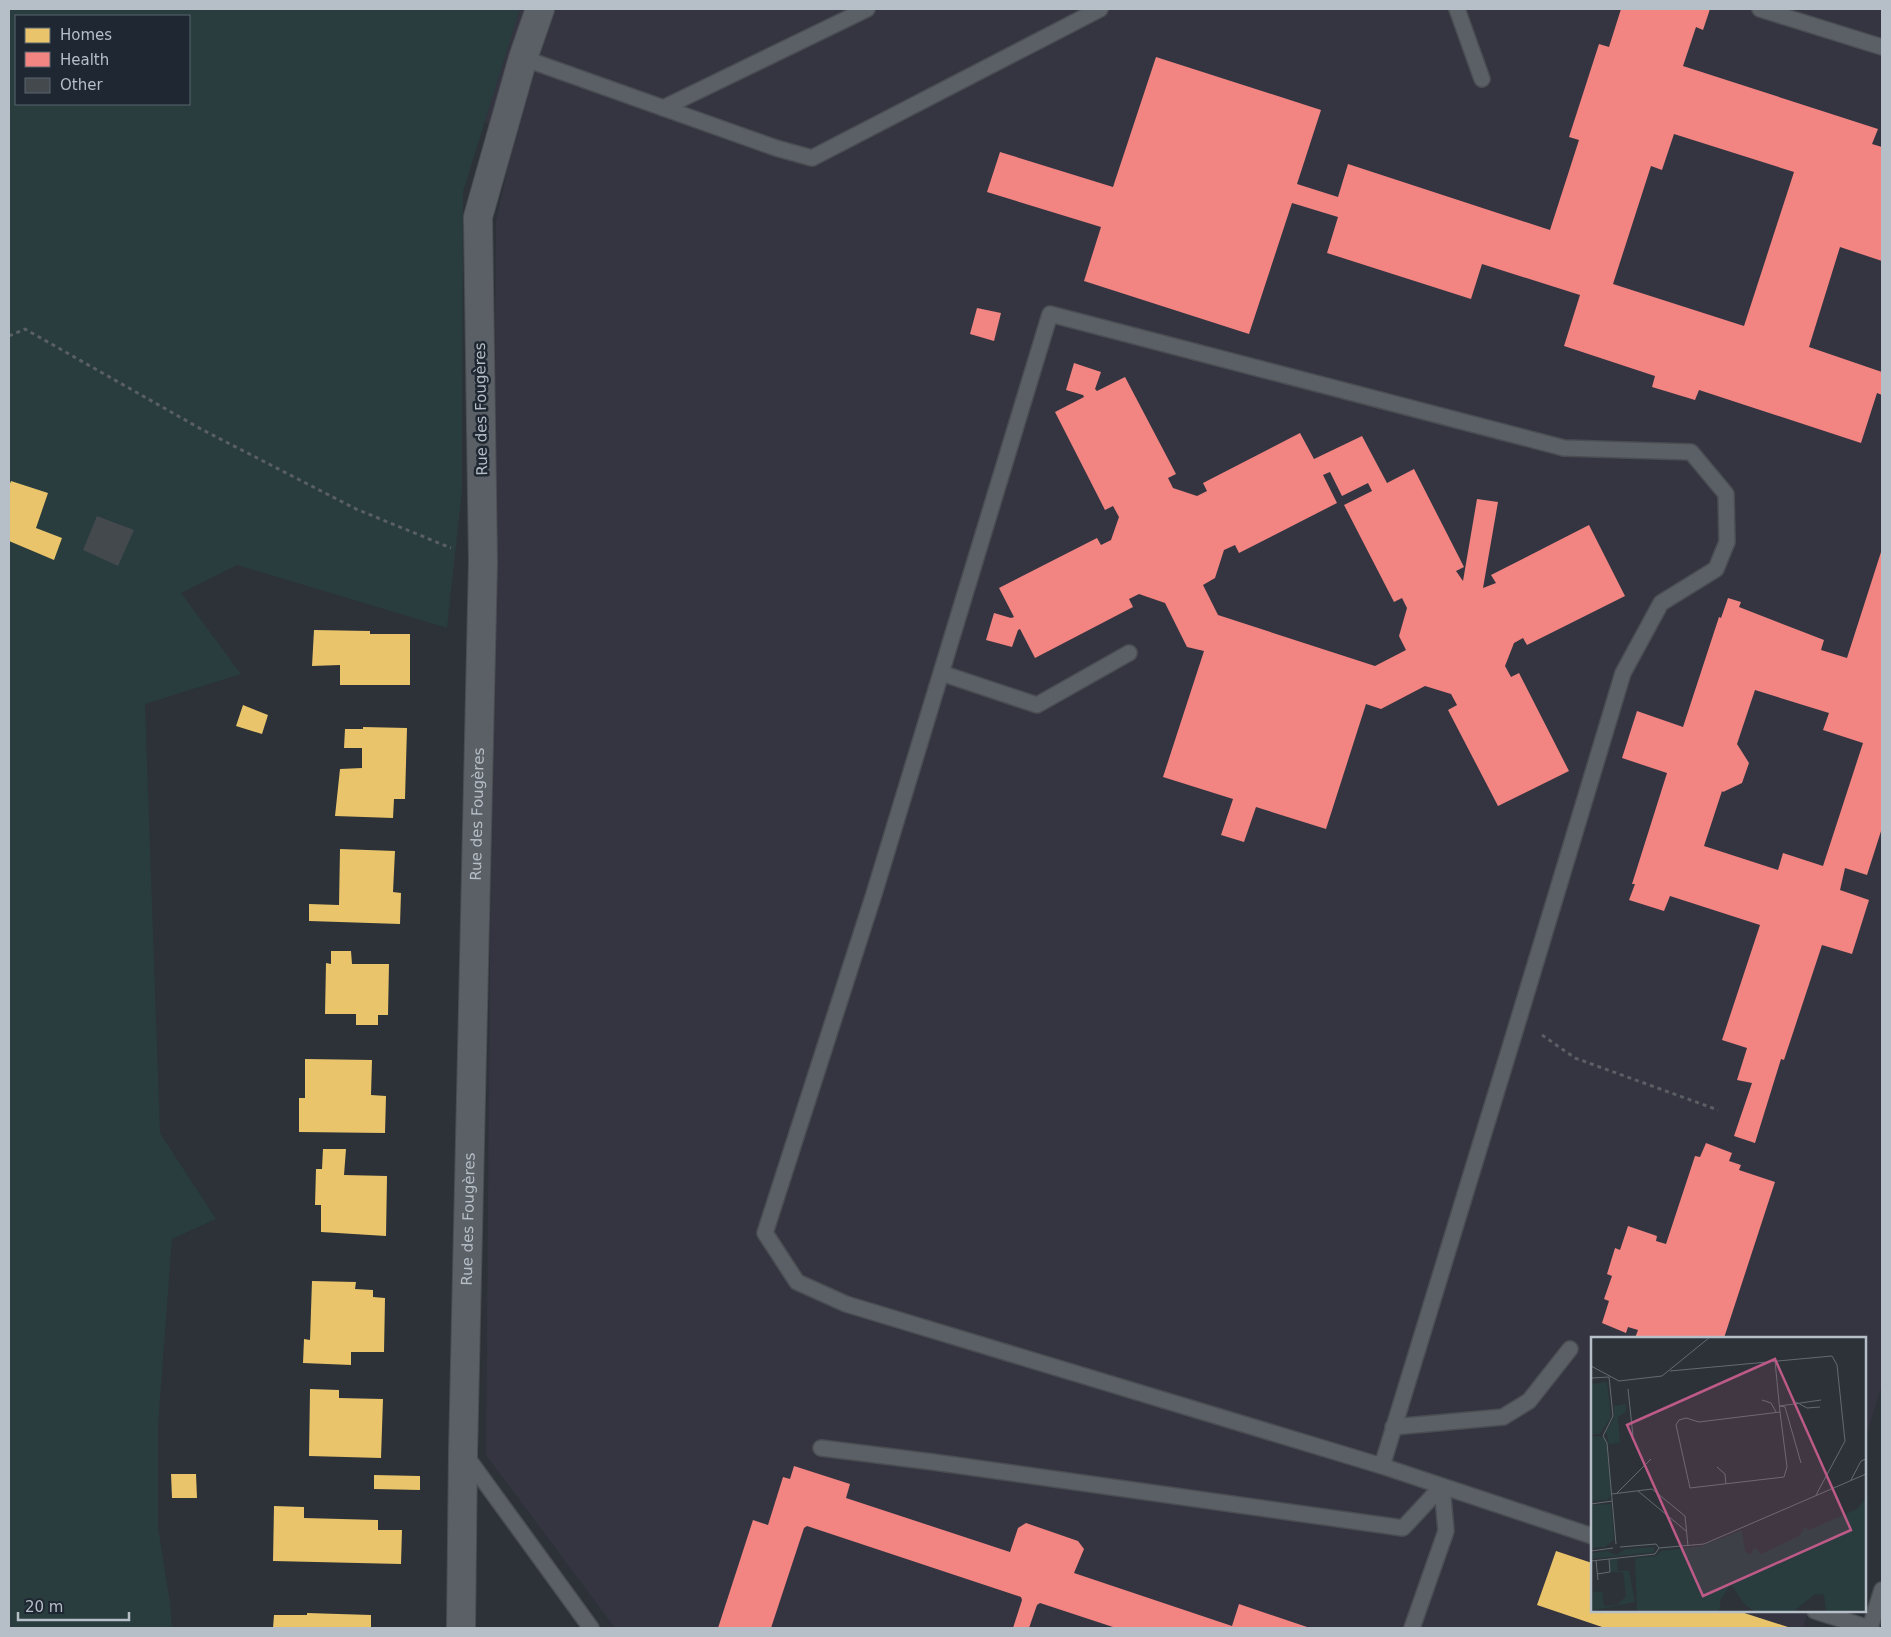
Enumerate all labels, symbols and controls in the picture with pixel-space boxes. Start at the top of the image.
legend [15,15,190,105]
text: Homes [60,26,112,44]
text: Health [60,51,109,69]
text: Other [60,76,103,94]
street label: Rue des Fougères [471,342,491,476]
street label: Rue des Fougères [467,747,488,881]
street label: Rue des Fougères [458,1152,479,1286]
inset map [1591,1337,1866,1612]
scale bar [18,1590,129,1622]
text: 20 m [25,1598,63,1616]

